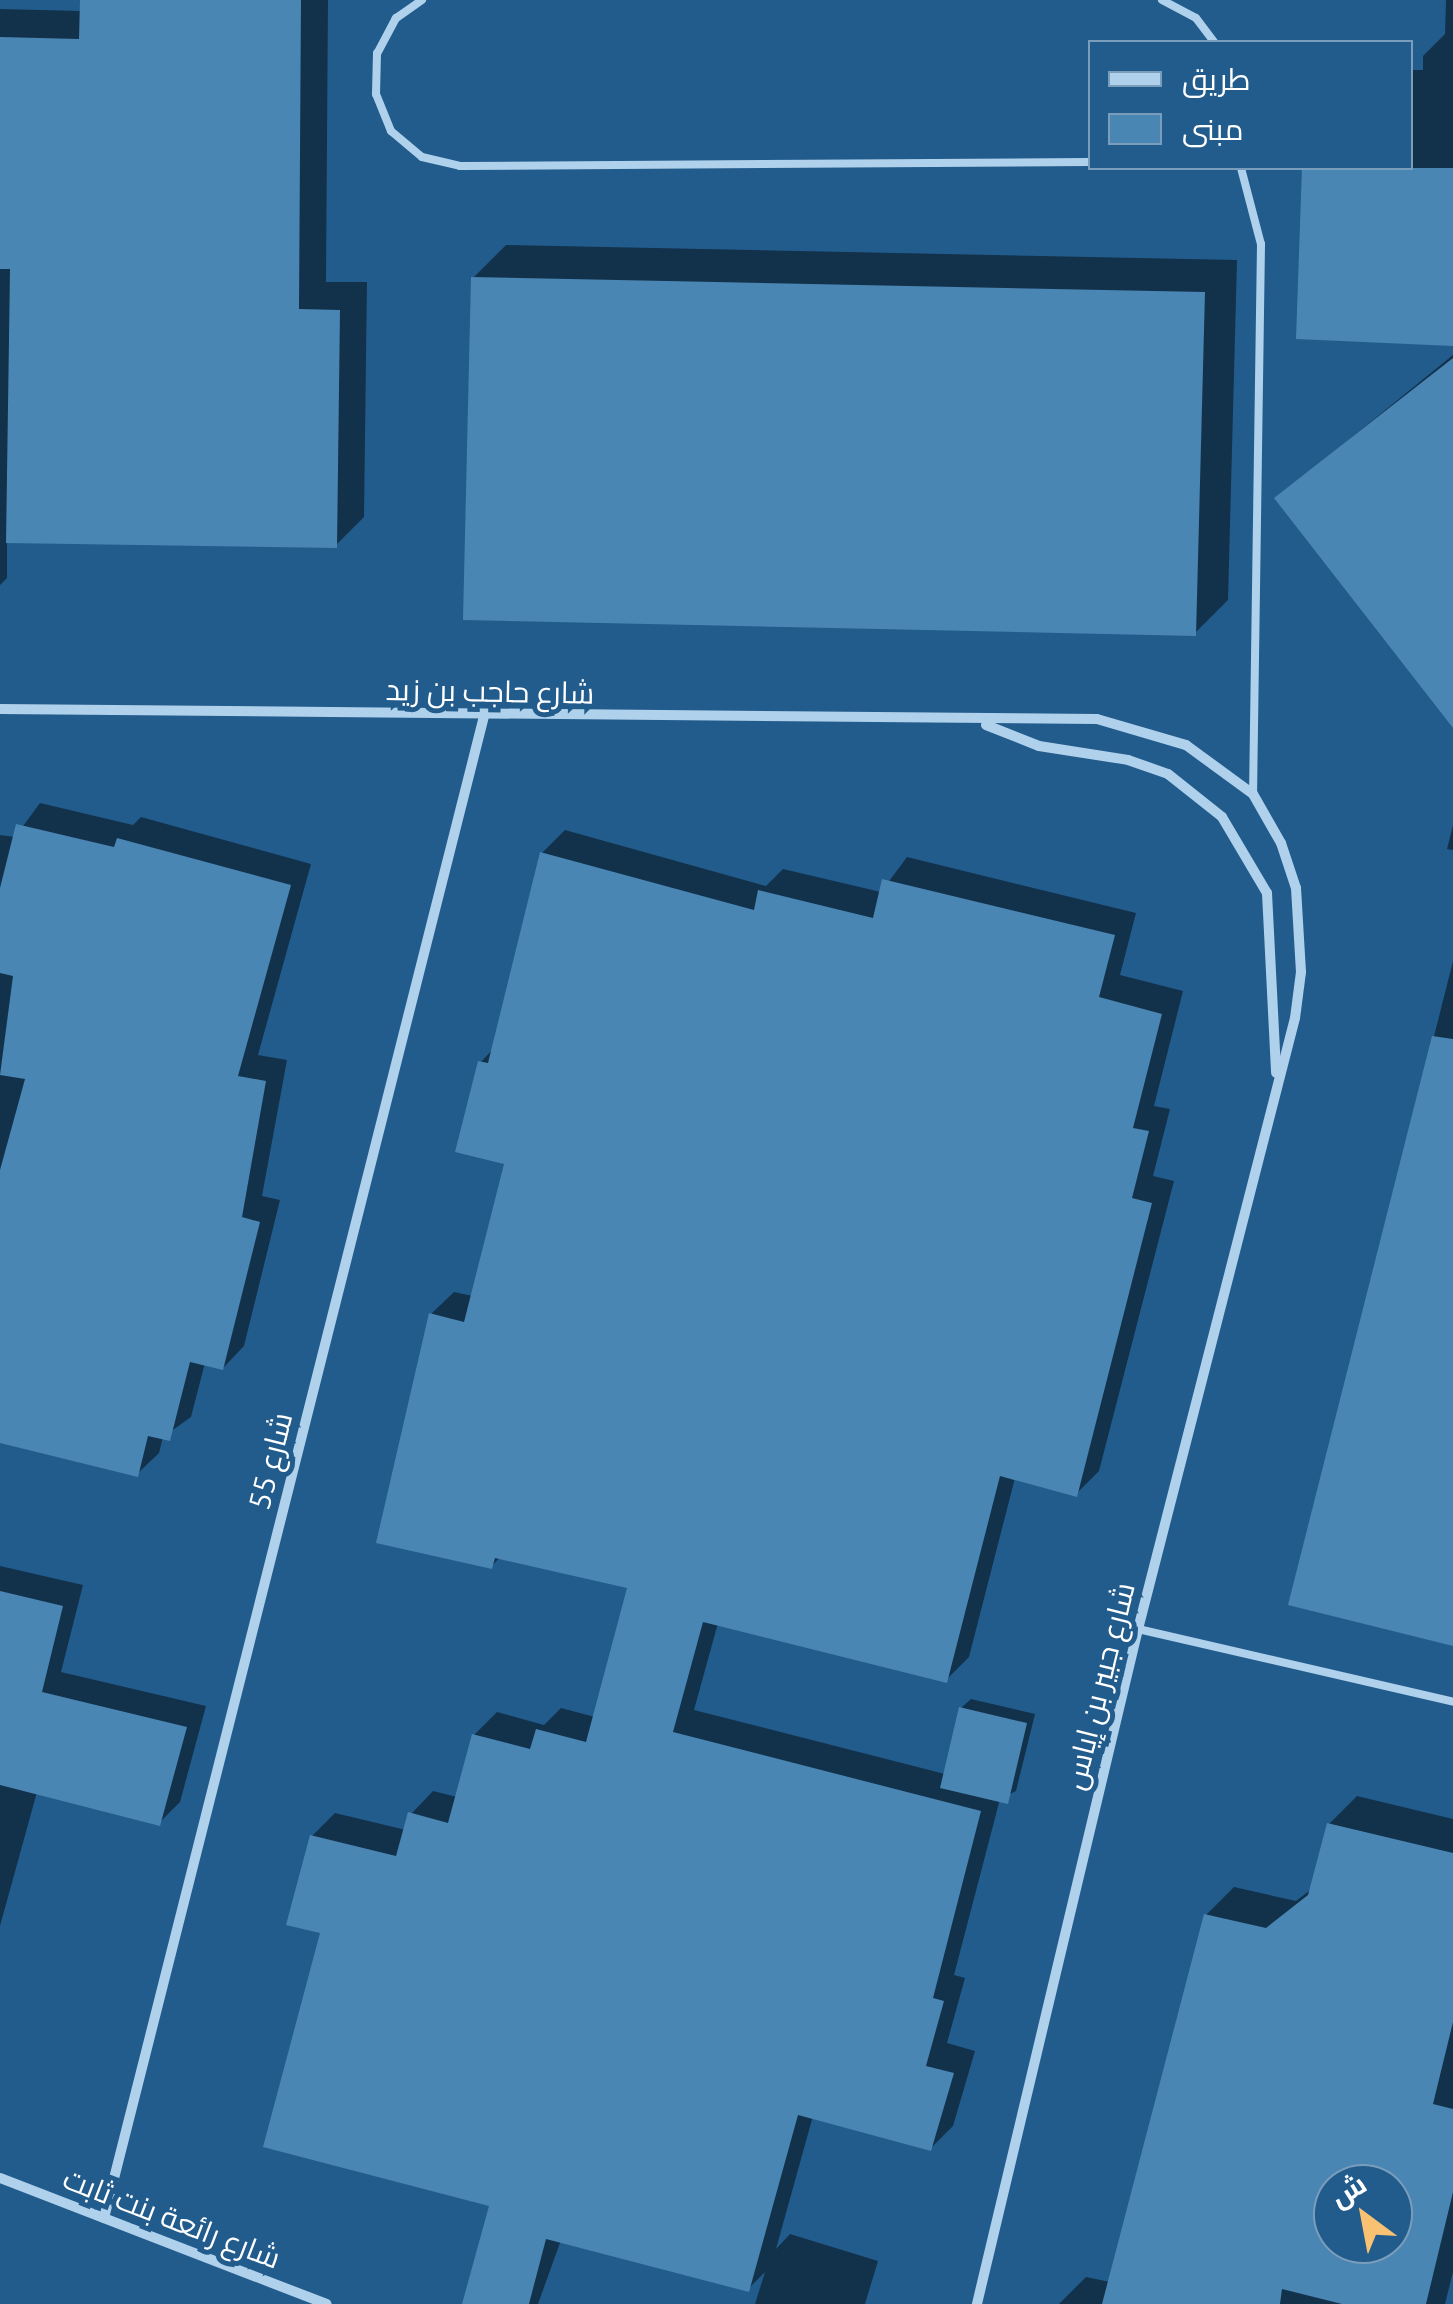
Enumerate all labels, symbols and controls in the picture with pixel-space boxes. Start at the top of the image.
legend [1088,40,1413,170]
text: طريق [1182,62,1251,96]
text: مبنى [1182,112,1243,146]
street label: شارع حاجب بن زيد [385,671,595,711]
street label: شارع 55 [241,1409,299,1513]
street label: شارع جبير بن إياس [1056,1579,1142,1793]
street label: شارع رائعة بنت ثابت [58,2160,286,2276]
north arrow [1313,2164,1413,2264]
text: ش [1324,2167,1371,2212]

